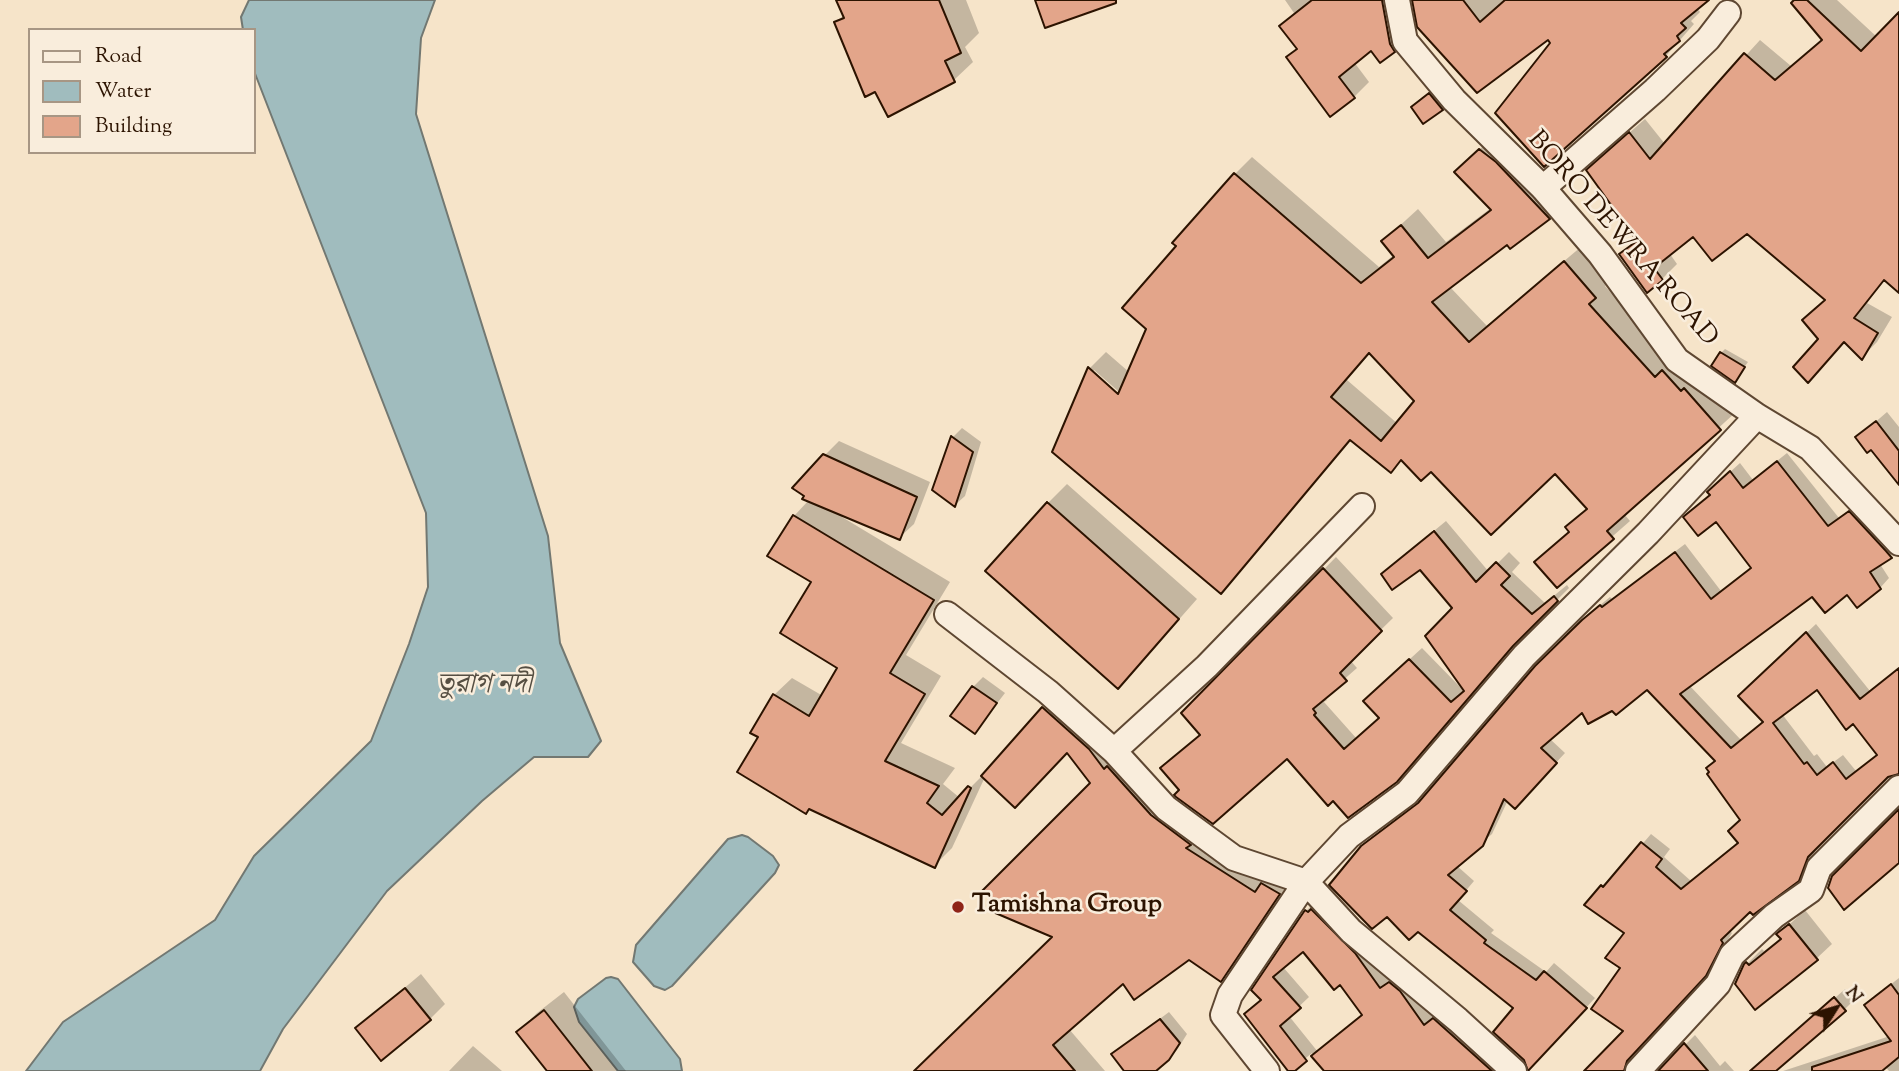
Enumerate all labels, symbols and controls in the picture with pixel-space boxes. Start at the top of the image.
legend [28,28,256,154]
text: Road [95,42,142,72]
text: Water [95,77,151,107]
text: Building [95,112,172,142]
street label: BORO DEWRA ROAD [1519,126,1723,354]
water label: তুরাগ নদী [437,670,531,704]
place label: Tamishna Group [972,891,1162,923]
marker: Tamishna Group [950,899,966,915]
north arrow [1801,973,1871,1043]
text: N [1838,981,1869,1009]

